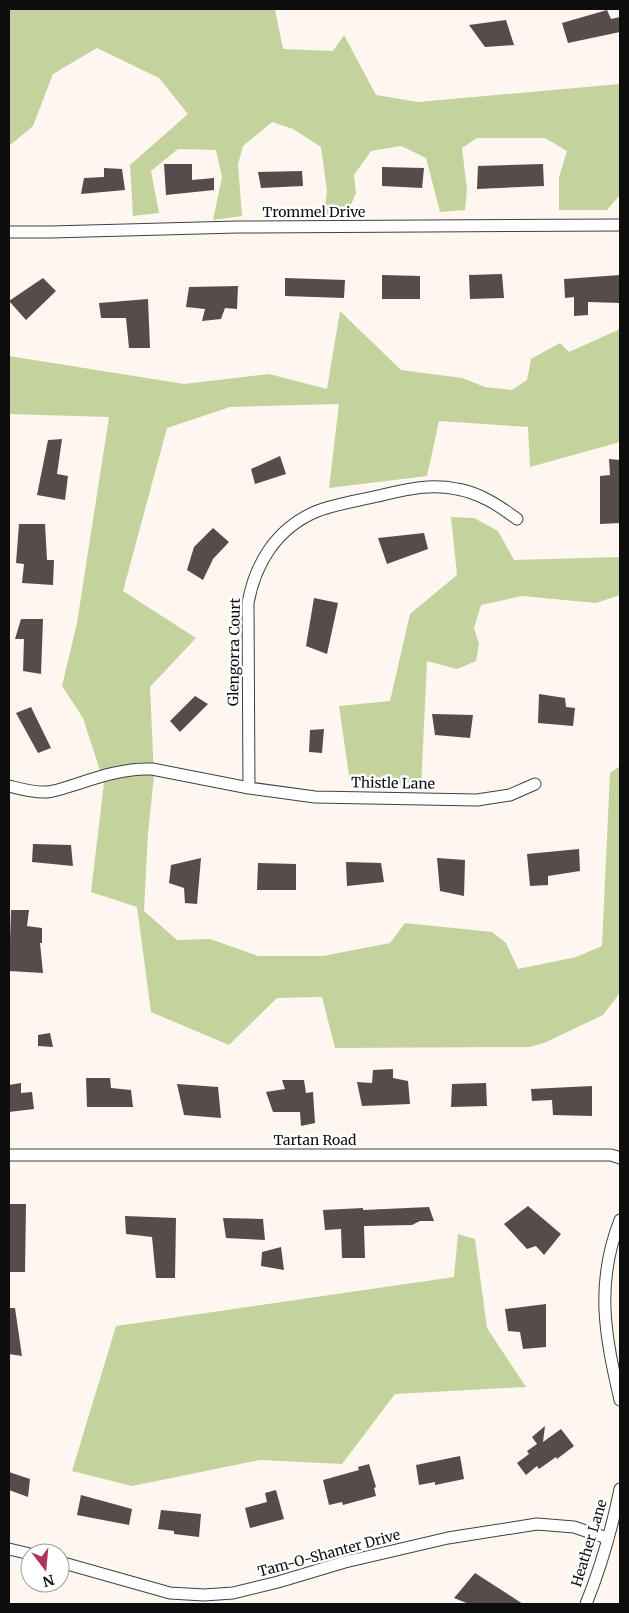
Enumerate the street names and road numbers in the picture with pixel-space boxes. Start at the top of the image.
street label: Trommel Drive [263,203,365,221]
street label: Glengorra Court [224,597,244,706]
street label: Thistle Lane [351,773,435,793]
street label: Tartan Road [274,1131,357,1149]
street label: Heather Lane [567,1497,611,1589]
street label: Tam-O-Shanter Drive [256,1525,402,1581]

